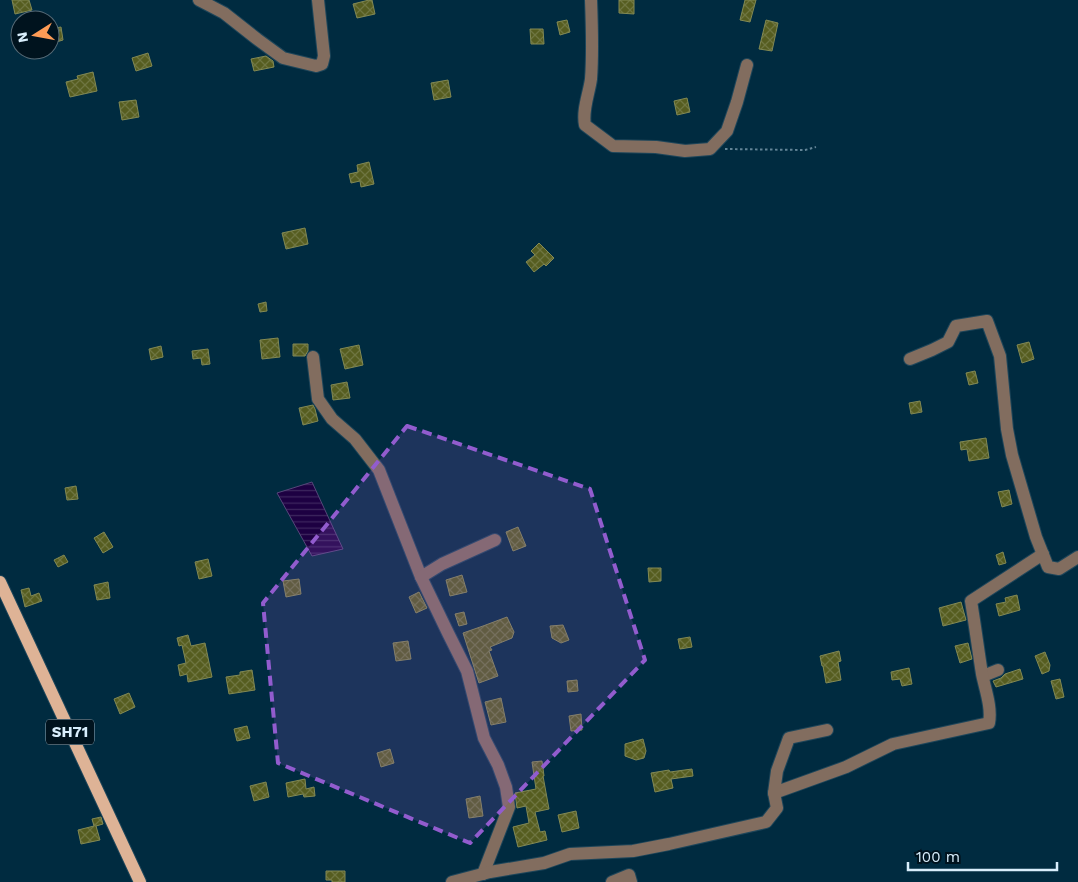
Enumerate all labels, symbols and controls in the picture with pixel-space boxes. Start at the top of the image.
north arrow [10,10,60,60]
text: N [13,31,31,44]
road number: SH71 [46,720,94,744]
scale bar [908,840,1057,872]
text: 100 m [916,848,960,866]

